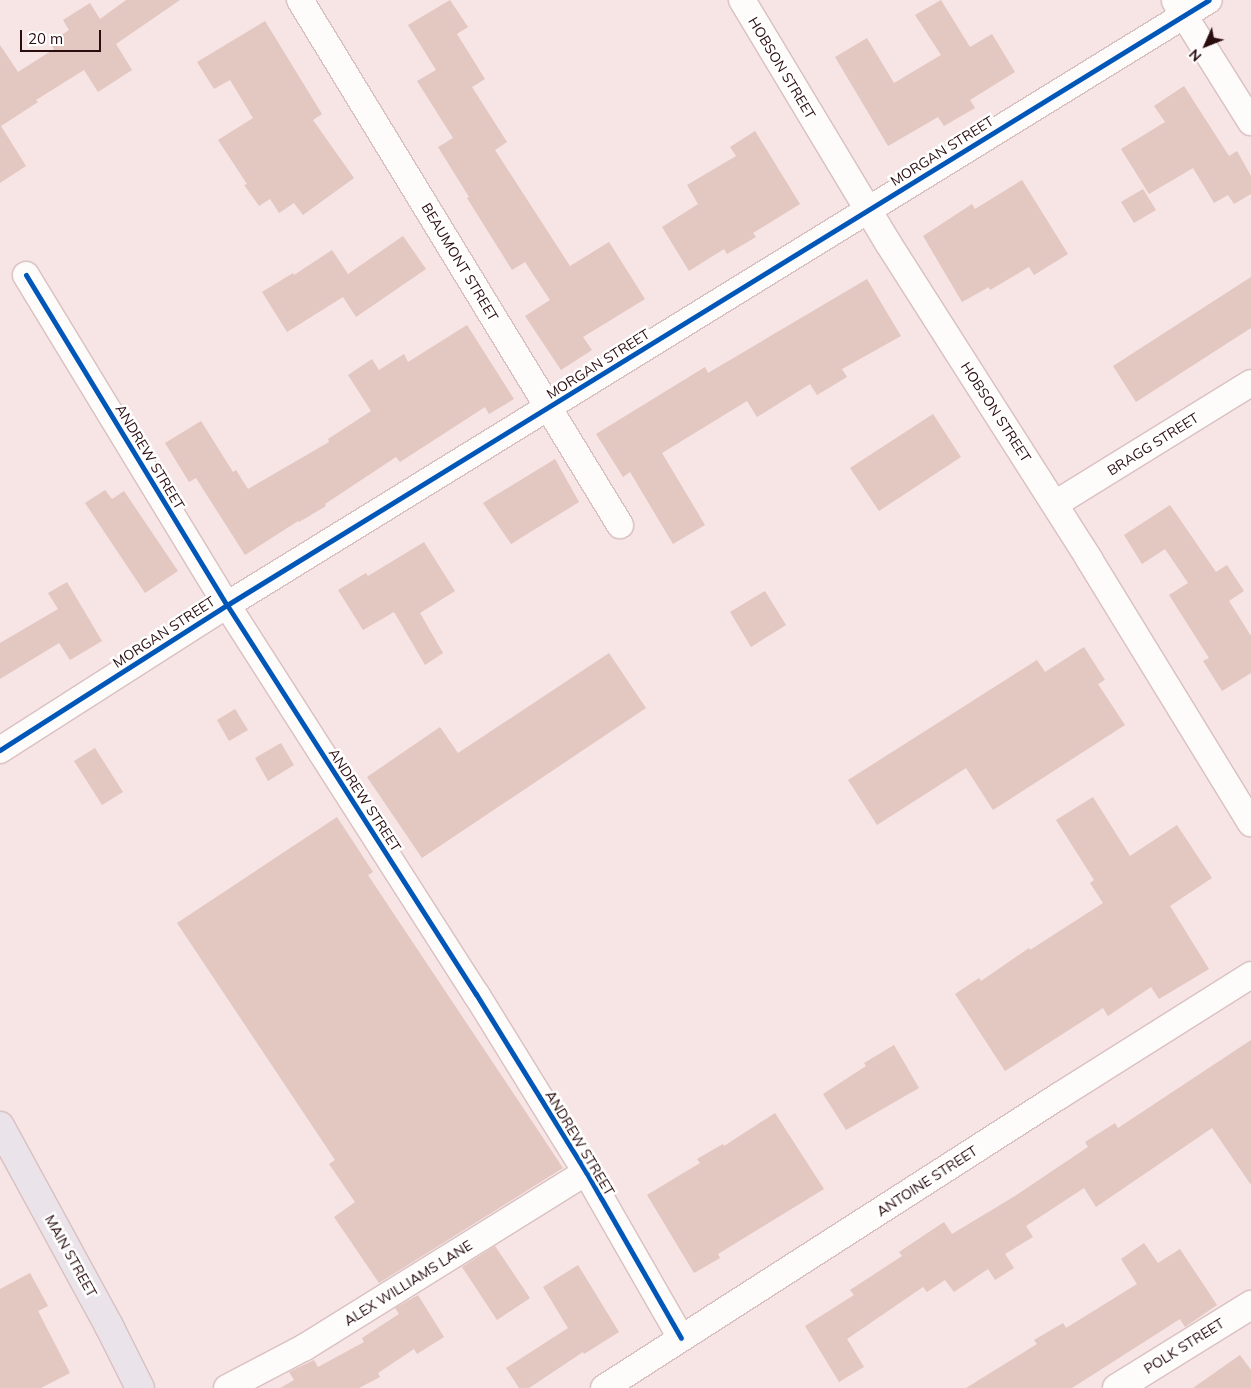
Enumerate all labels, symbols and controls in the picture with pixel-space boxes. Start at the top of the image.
street label: HOBSON STREET [745,14,819,122]
scale bar [22,20,104,52]
north arrow [1181,20,1231,70]
text: 20 m [28,29,63,48]
text: N [1185,45,1205,65]
street label: MORGAN STREET [887,112,997,190]
street label: BEAUMONT STREET [418,200,502,324]
street label: MORGAN STREET [543,325,653,403]
street label: HOBSON STREET [957,359,1035,465]
street label: ANDREW STREET [112,401,188,513]
street label: BRAGG STREET [1104,409,1202,479]
street label: MORGAN STREET [110,593,218,671]
street label: ANDREW STREET [325,745,405,855]
street label: ANDREW STREET [542,1087,618,1199]
street label: ANTOINE STREET [873,1142,981,1220]
street label: MAIN STREET [41,1212,101,1300]
street label: ALEX WILLIAMS LANE [341,1237,475,1329]
street label: POLK STREET [1141,1315,1227,1377]

